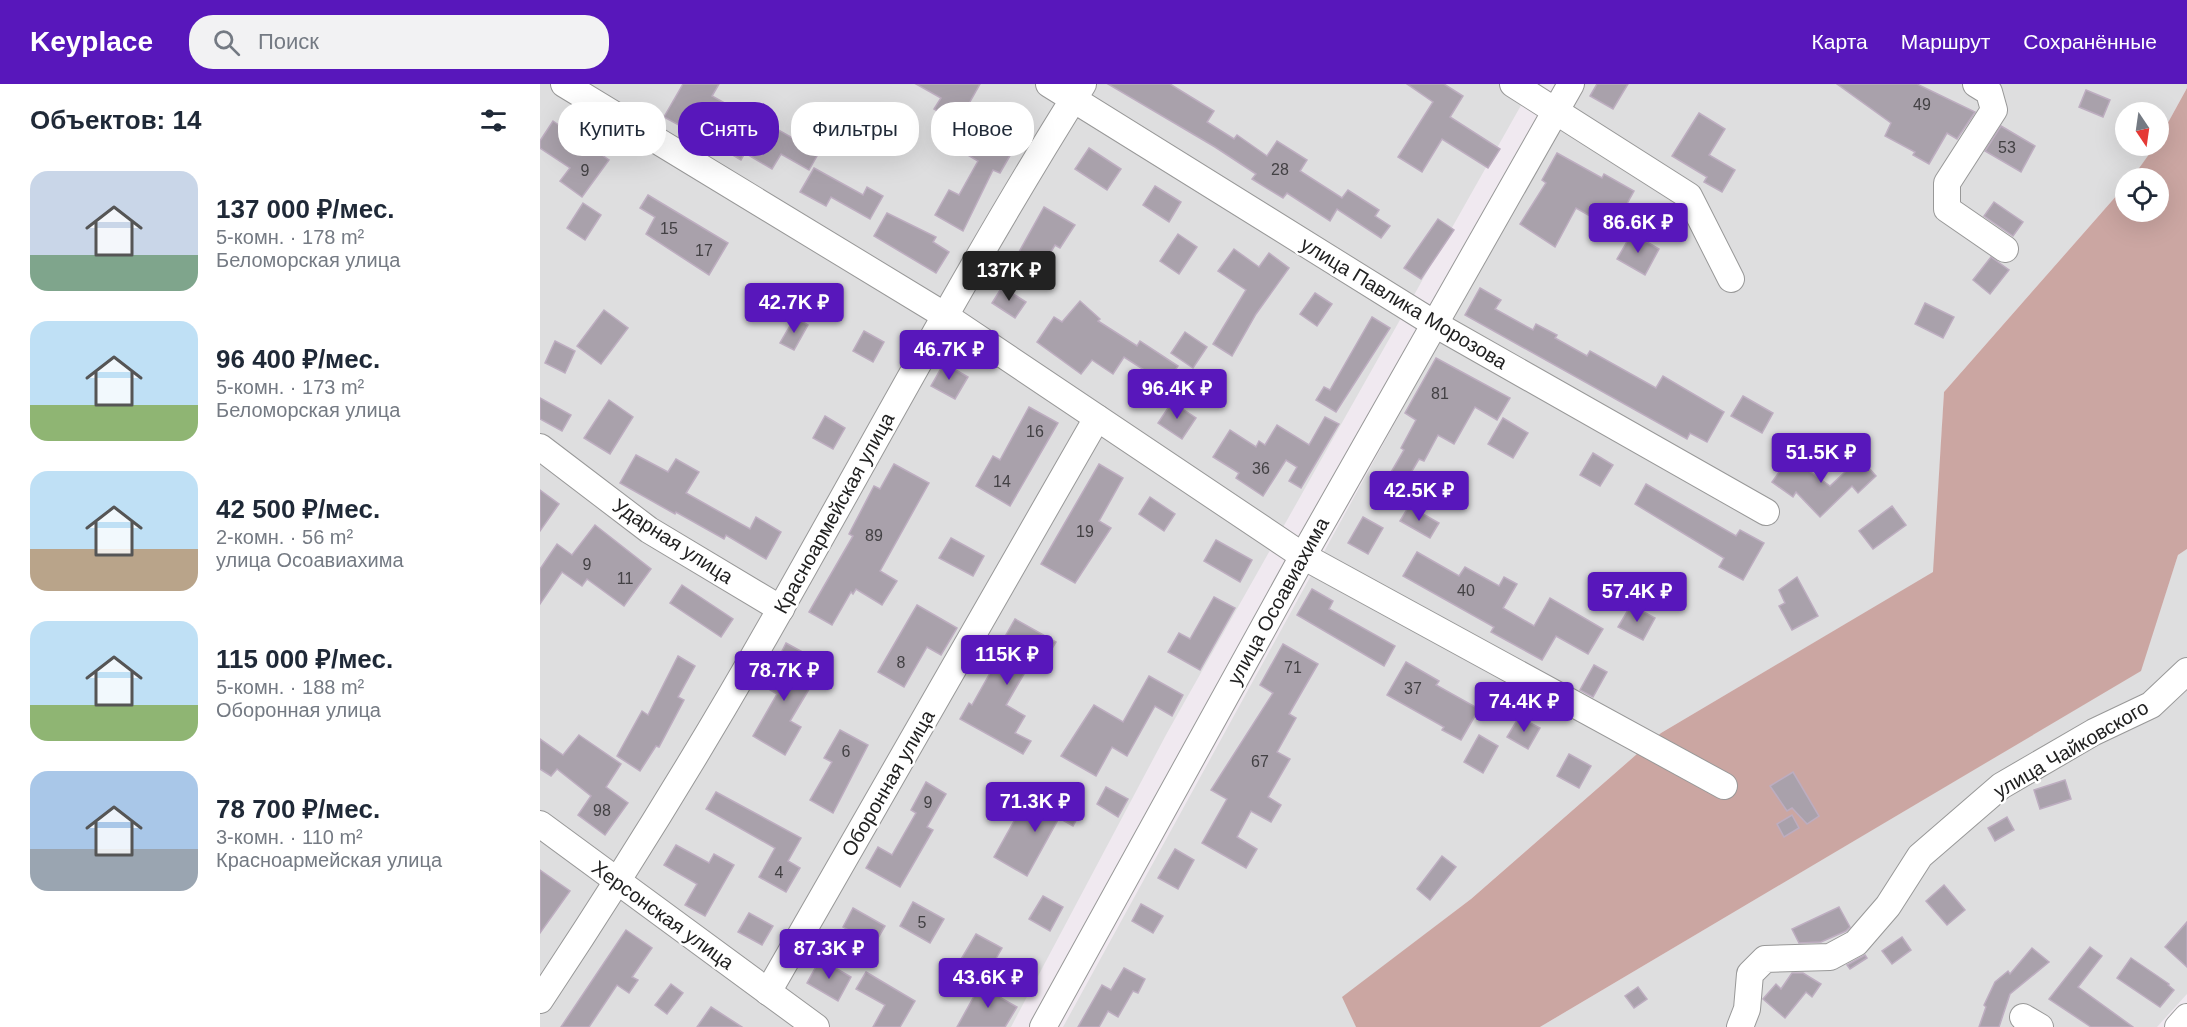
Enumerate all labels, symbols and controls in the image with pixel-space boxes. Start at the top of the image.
search box [189,15,609,69]
text: Keyplace [30,26,153,57]
icon: search [210,26,243,59]
text: Поиск [258,29,319,54]
text: Карта [1812,30,1868,53]
text: Маршрут [1901,30,1990,53]
text: Сохранённые [2023,30,2157,53]
house number: 49 [1913,96,1931,113]
chip: Купить [558,102,666,156]
chip: Снять [678,102,779,156]
chip: Фильтры [791,102,919,156]
chip: Новое [931,102,1034,156]
north arrow [2115,102,2169,156]
map controls [2115,102,2169,222]
icon: filters [477,104,510,137]
text: Объектов: 14 [30,105,201,135]
house number: 53 [1998,139,2016,156]
house number: 28 [1271,161,1289,178]
house number: 9 [581,162,590,179]
button: locate [2115,168,2169,222]
text: 137 000 ₽/мес. [216,194,395,224]
icon: home [78,195,150,267]
pin: 86.6K ₽ [1583,203,1693,254]
text: 86.6K ₽ [1603,211,1673,233]
house number: 15 [660,220,678,237]
text: 5-комн. · 178 m² [216,226,364,248]
street label: улица Павлика Морозова [1297,233,1512,374]
house number: 17 [695,242,713,259]
text: Беломорская улица [216,249,400,271]
pin: 137K ₽ [960,251,1058,302]
text: 137K ₽ [976,259,1042,281]
pin: 42.7K ₽ [739,283,849,334]
text: 42.7K ₽ [759,291,829,313]
pin: 46.7K ₽ [894,330,1004,381]
text: 46.7K ₽ [914,338,984,360]
text: 96 400 ₽/мес. [216,344,380,374]
icon: home [78,345,150,417]
pin: 96.4K ₽ [1122,369,1232,420]
text: 5-комн. · 173 m² [216,376,364,398]
text: 96.4K ₽ [1142,377,1212,399]
house number: 81 [1431,385,1449,402]
text: Беломорская улица [216,399,400,421]
street label: Красноармейская улица [770,408,899,617]
house number: 16 [1026,423,1044,440]
pin: 51.5K ₽ [1766,433,1876,484]
text: 51.5K ₽ [1786,441,1856,463]
house number: 36 [1252,460,1270,477]
pin: 42.5K ₽ [1364,471,1474,522]
house number: 14 [993,473,1011,490]
text: 42.5K ₽ [1384,479,1454,501]
text: 42 500 ₽/мес. [216,494,380,524]
street label: Ударная улица [609,494,738,588]
icon: home [78,495,150,567]
street label: улица Осоавиахима [1223,513,1334,688]
house number: 19 [1076,523,1094,540]
text: 2-комн. · 56 m² [216,526,353,548]
house number: 89 [865,527,883,544]
text: улица Осоавиахима [216,549,404,571]
house number: 9 [583,556,592,573]
house number: 11 [617,570,633,587]
pin: 57.4K ₽ [1582,572,1692,623]
text: 57.4K ₽ [1602,580,1672,602]
house number: 40 [1457,582,1475,599]
pin: 115K ₽ [958,635,1056,686]
text: 115K ₽ [975,643,1039,665]
text: 115 000 ₽/мес. [216,644,393,674]
icon: home [78,645,150,717]
pin: 78.7K ₽ [729,651,839,702]
house number: 8 [897,654,906,671]
text: 78.7K ₽ [749,659,819,681]
house number: 71 [1284,659,1302,676]
text: 5-комн. · 188 m² [216,676,364,698]
house number: 37 [1404,680,1422,697]
pin: 74.4K ₽ [1469,682,1579,733]
text: 74.4K ₽ [1489,690,1559,712]
street label: улица Чайковского [1990,696,2152,802]
text: Оборонная улица [216,699,381,721]
street label: Оборонная улица [837,705,939,860]
house number: 6 [842,743,851,760]
house number: 67 [1251,753,1269,770]
pin: 71.3K ₽ [980,782,1090,833]
text: 71.3K ₽ [1000,790,1070,812]
text: 78 700 ₽/мес. [216,794,380,824]
house number: 9 [924,794,933,811]
icon: home [78,795,150,867]
house number: 98 [593,802,611,819]
text: 3-комн. · 110 m² [216,826,363,848]
text: Красноармейская улица [216,849,442,871]
street label: Херсонская улица [588,856,739,974]
house number: 4 [775,864,784,881]
house number: 5 [918,914,927,931]
pin: 87.3K ₽ [774,929,884,980]
text: 87.3K ₽ [794,937,864,959]
pin: 43.6K ₽ [933,958,1043,1009]
text: 43.6K ₽ [953,966,1023,988]

